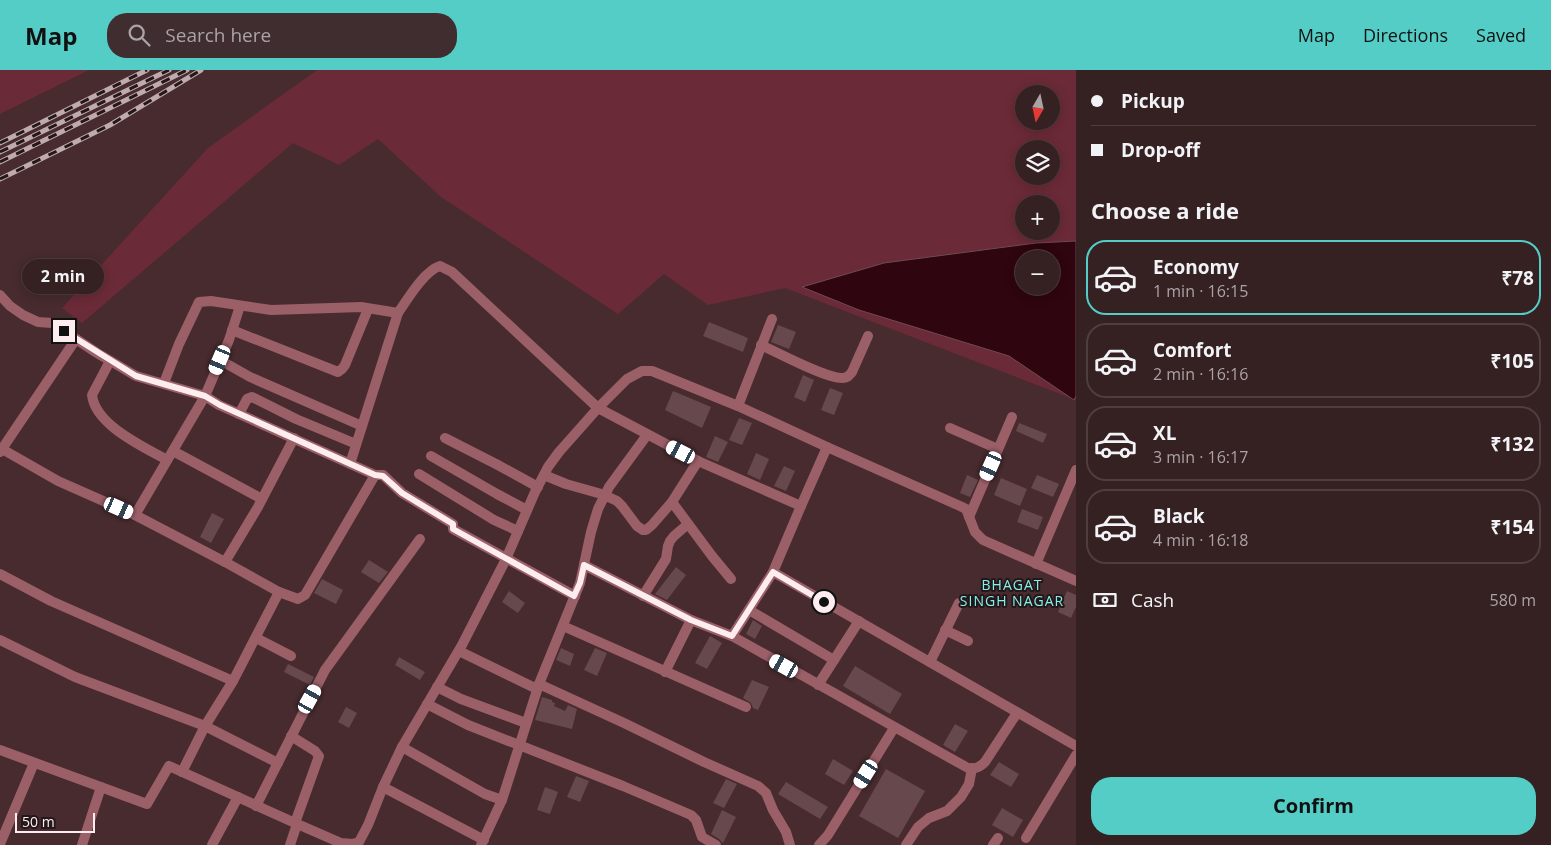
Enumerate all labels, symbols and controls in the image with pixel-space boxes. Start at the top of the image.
search box [107,13,457,58]
text: Map [25,19,77,52]
icon: search [125,21,153,49]
text: Search here [165,22,271,48]
text: Map [1298,23,1335,47]
text: Directions [1363,23,1448,47]
text: Saved [1476,23,1526,47]
north arrow [1015,85,1060,130]
map controls [1015,85,1060,295]
text: Pickup [1121,88,1185,114]
text: Drop-off [1121,137,1200,163]
button: layers [1015,140,1060,185]
button: + [1015,195,1060,240]
text: Choose a ride [1091,195,1239,225]
button: − [1015,250,1060,295]
text: Economy [1153,254,1239,280]
icon: car [1093,255,1138,300]
callout: 2 min [23,258,105,294]
text: 2 min [41,265,85,287]
text: ₹78 [1501,265,1534,291]
text: 1 min · 16:15 [1153,280,1248,302]
route end [53,320,75,342]
text: Comfort [1153,337,1232,363]
icon: car [1093,338,1138,383]
car [207,343,232,377]
text: ₹105 [1491,348,1534,374]
text: 2 min · 16:16 [1153,363,1248,385]
text: XL [1153,420,1176,446]
icon: car [1093,421,1138,466]
text: ₹132 [1491,431,1534,457]
car [664,439,697,465]
text: 3 min · 16:17 [1153,446,1248,468]
car [978,449,1003,483]
car [102,495,135,521]
text: Black [1153,503,1205,529]
icon: car [1093,504,1138,549]
text: ₹154 [1491,514,1534,540]
text: 4 min · 16:18 [1153,529,1248,551]
district label: BHAGAT SINGH NAGAR [960,575,1064,610]
icon: cash [1091,586,1119,614]
text: Cash [1131,587,1174,613]
text: 580 m [1490,589,1536,611]
route start [813,591,835,613]
car [767,652,800,680]
car [296,682,323,716]
car [851,757,880,791]
button: Confirm [1091,777,1536,835]
scale bar [15,810,95,833]
text: 50 m [22,812,55,831]

